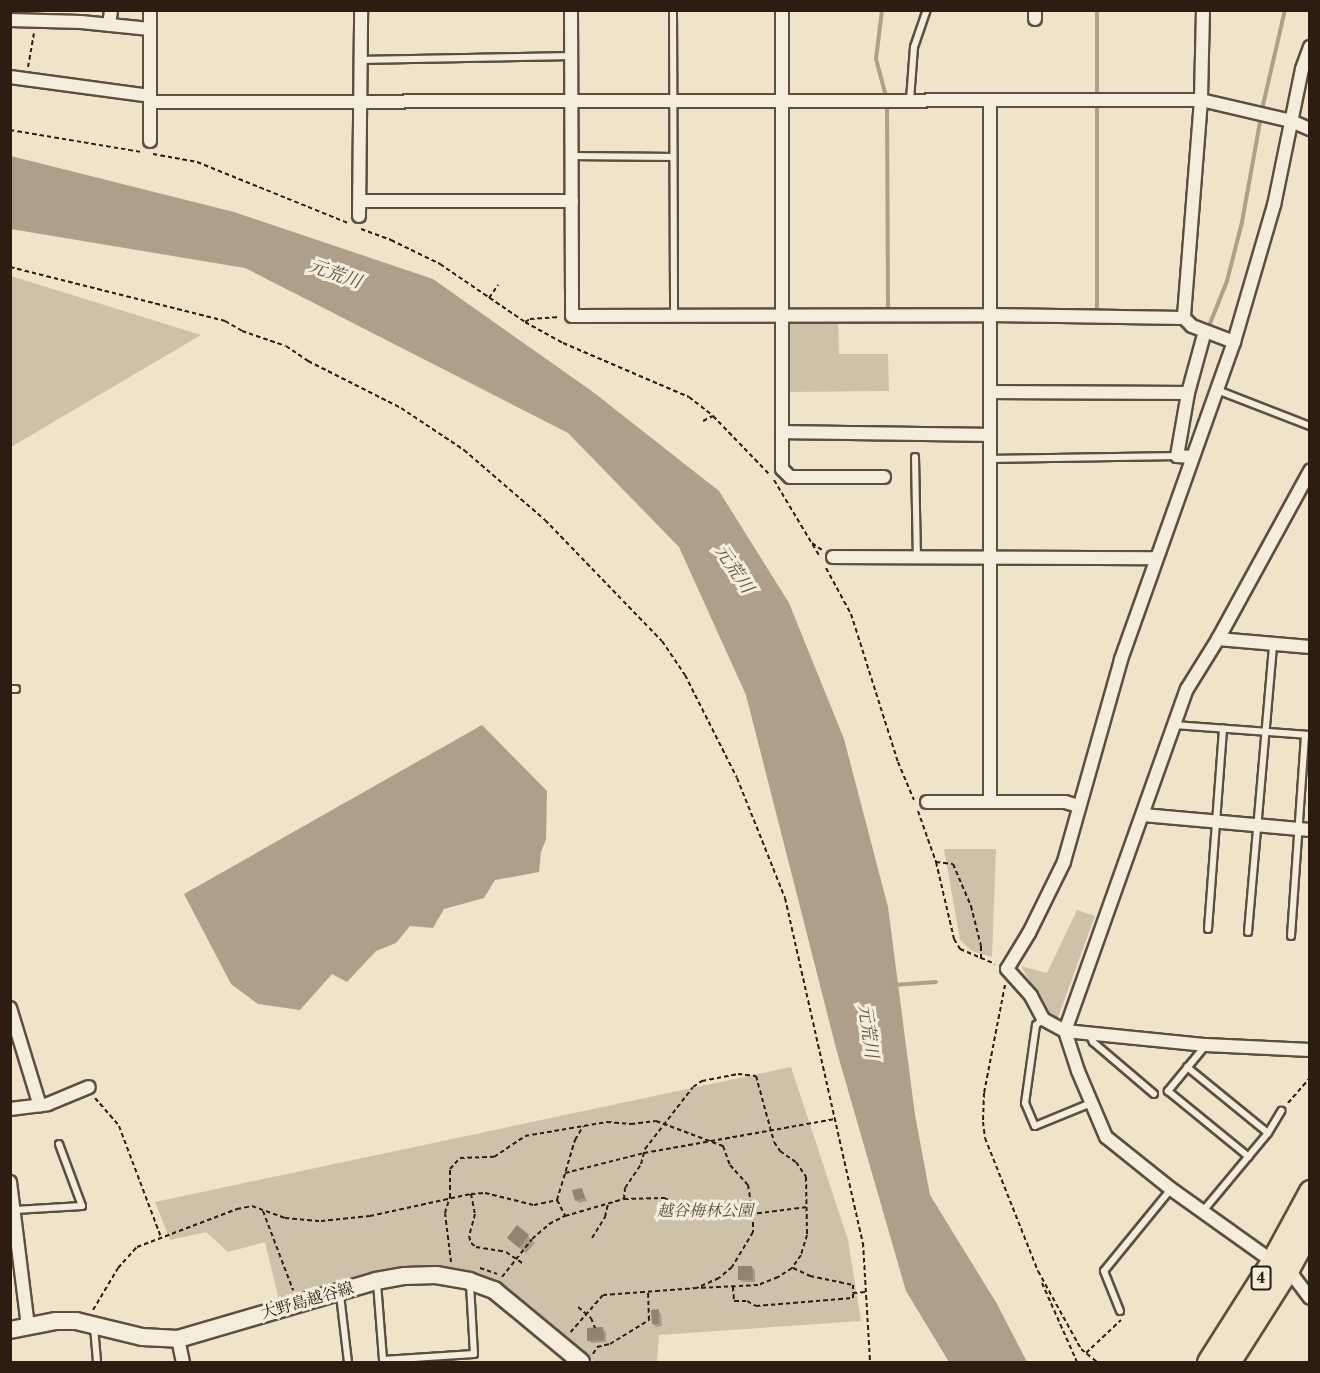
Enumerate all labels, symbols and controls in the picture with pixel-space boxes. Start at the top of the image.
water label: 元荒川 [306,255,364,293]
water label: 元荒川 [710,541,758,597]
water label: 元荒川 [854,1003,882,1059]
park label: 越谷梅林公園 [657,1200,753,1220]
road number: 4 [1250,1266,1272,1290]
street label: 大野島越谷線 [258,1278,356,1322]

